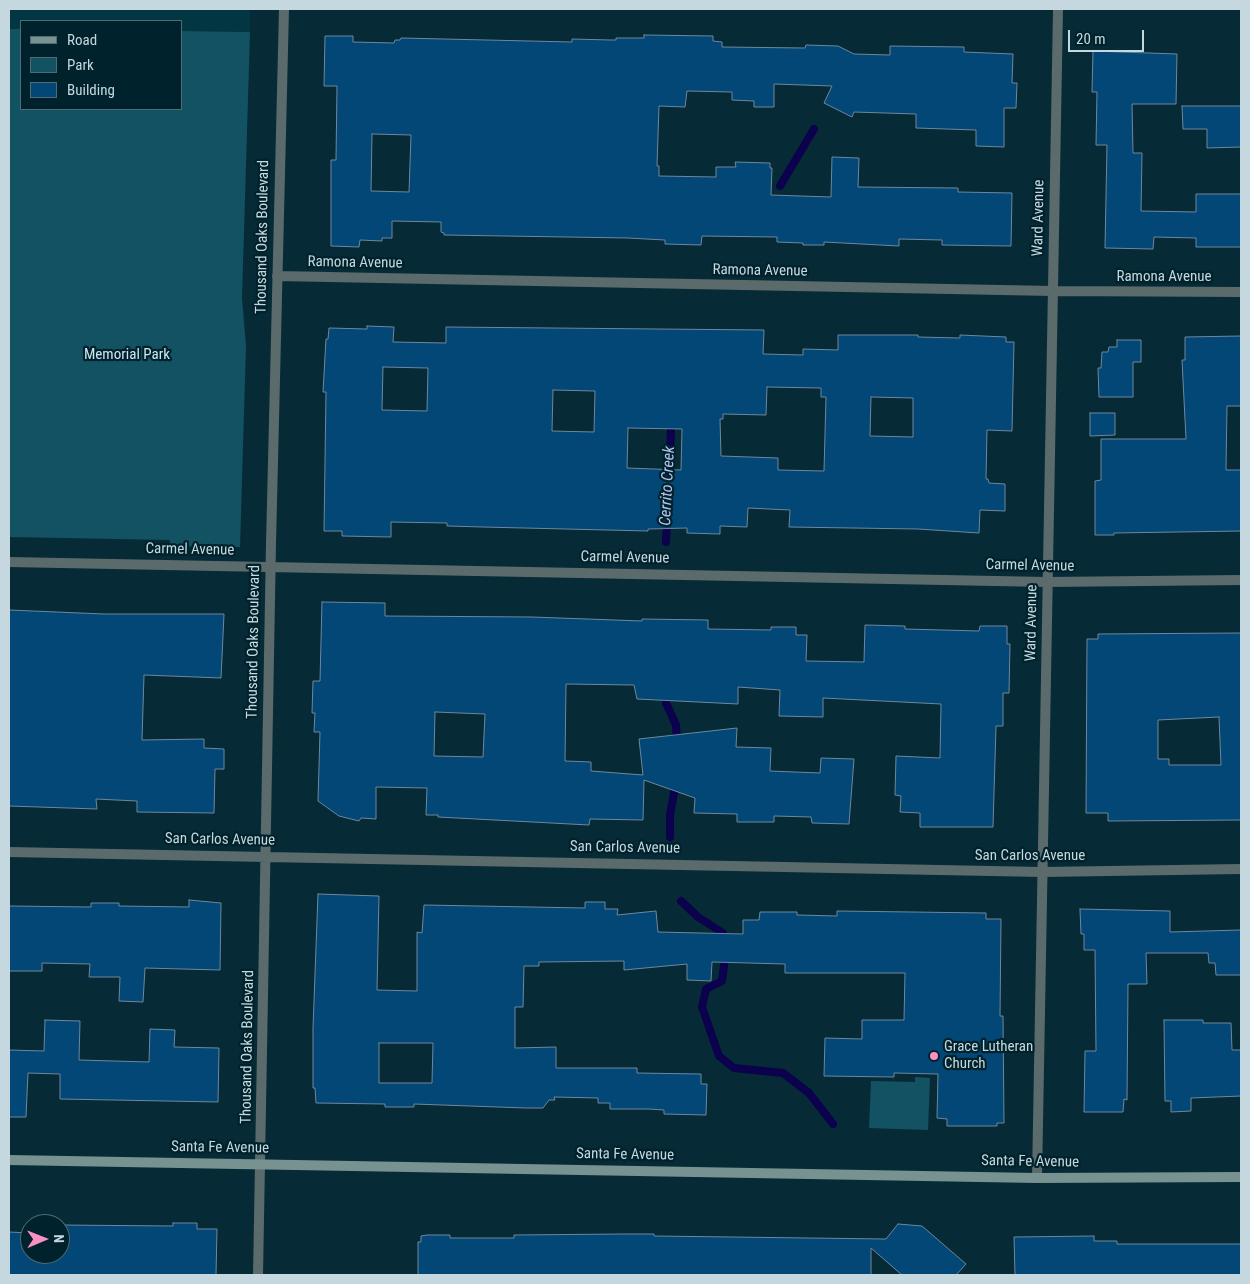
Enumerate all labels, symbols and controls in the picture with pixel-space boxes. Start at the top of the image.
legend [20,20,182,110]
scale bar [1070,20,1146,52]
text: 20 m [1076,30,1106,48]
text: Road [67,31,97,49]
text: Park [67,56,94,74]
text: Building [67,81,115,99]
street label: Thousand Oaks Boulevard [253,160,273,314]
street label: Ward Avenue [1029,179,1049,257]
street label: Ramona Avenue [307,253,403,273]
street label: Ramona Avenue [712,261,808,281]
street label: Ramona Avenue [1116,268,1212,286]
park label: Memorial Park [84,346,170,364]
water label: Cerrito Creek [656,446,680,526]
street label: Carmel Avenue [146,540,234,560]
street label: Carmel Avenue [581,548,669,568]
street label: Carmel Avenue [986,556,1074,576]
street label: Thousand Oaks Boulevard [244,565,264,719]
street label: Ward Avenue [1022,584,1042,662]
street label: San Carlos Avenue [165,830,275,850]
street label: San Carlos Avenue [570,838,680,858]
street label: San Carlos Avenue [975,847,1085,865]
street label: Thousand Oaks Boulevard [238,970,258,1124]
place label: Grace Lutheran Church [944,1038,1033,1073]
marker: Grace Lutheran Church [928,1050,940,1062]
street label: Santa Fe Avenue [171,1138,269,1158]
street label: Santa Fe Avenue [576,1145,674,1165]
street label: Santa Fe Avenue [981,1152,1079,1172]
north arrow [20,1214,70,1264]
text: N [51,1234,67,1243]

